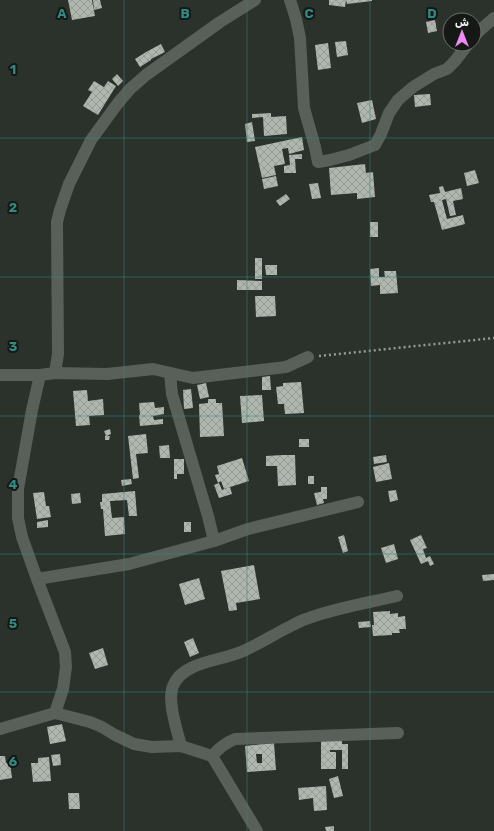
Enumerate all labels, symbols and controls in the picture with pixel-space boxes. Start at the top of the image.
text: A [57,6,67,21]
text: B [180,6,190,21]
text: C [304,6,314,21]
text: D [427,6,437,21]
north arrow [442,12,482,52]
text: ش [455,16,469,29]
text: 1 [10,62,16,77]
text: 2 [9,200,17,215]
text: 3 [9,339,18,354]
text: 4 [9,477,18,492]
text: 5 [9,616,17,631]
text: 6 [9,754,18,769]

